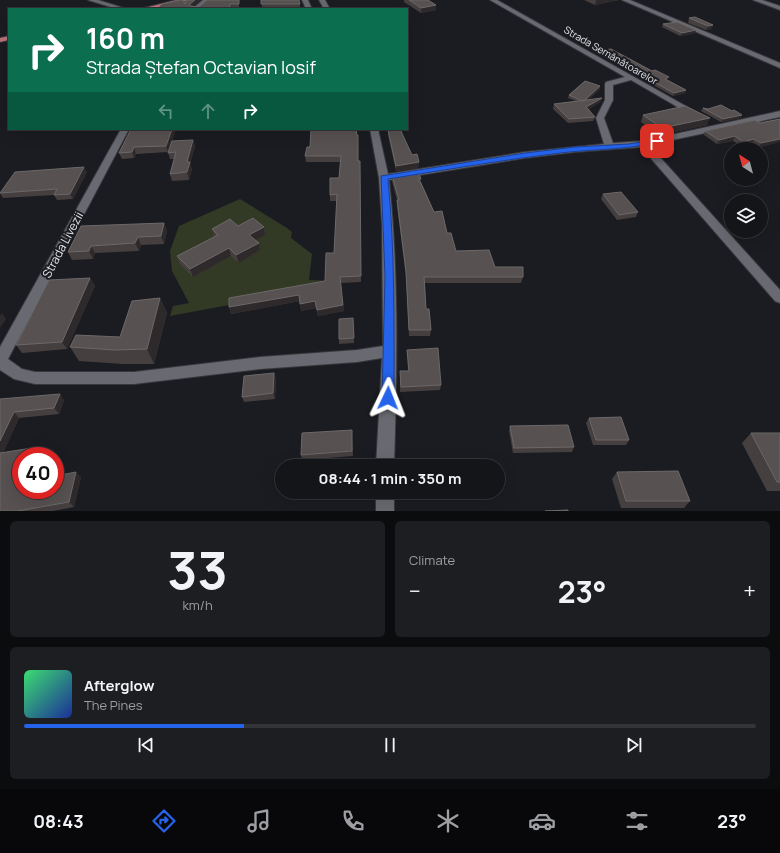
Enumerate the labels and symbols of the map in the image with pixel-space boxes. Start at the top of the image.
street label: Strada Semănătoarelor [561,22,661,88]
pin [640,124,674,158]
north arrow [724,142,768,186]
street label: Strada Livezii [38,209,87,281]
position arrow [367,377,409,419]
speed limit sign: 40 [12,447,64,499]

